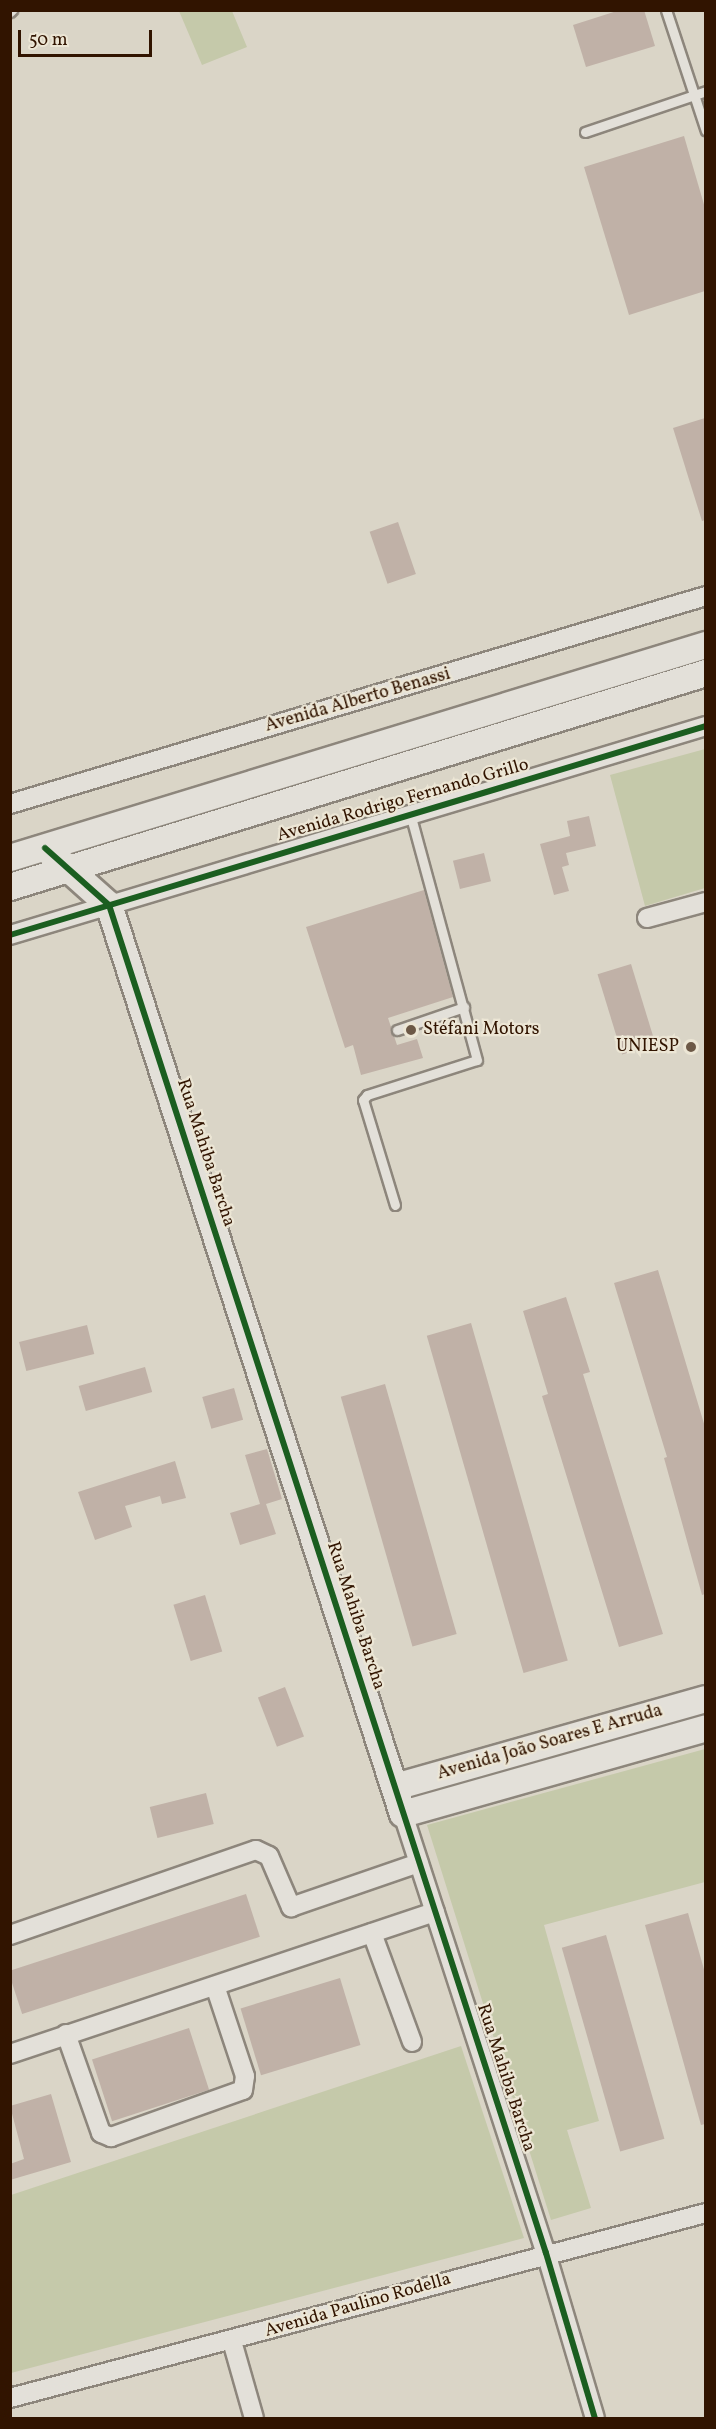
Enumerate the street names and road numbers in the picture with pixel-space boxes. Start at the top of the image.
street label: Avenida Alberto Benassi [263,664,453,738]
street label: Avenida Rodrigo Fernando Grillo [275,755,531,847]
street label: Rua Mahiba Barcha [171,1076,239,1230]
street label: Rua Mahiba Barcha [321,1539,389,1693]
street label: Avenida João Soares E Arruda [435,1700,665,1786]
street label: Rua Mahiba Barcha [471,2001,539,2155]
street label: Avenida Paulino Rodella [262,2269,454,2343]

